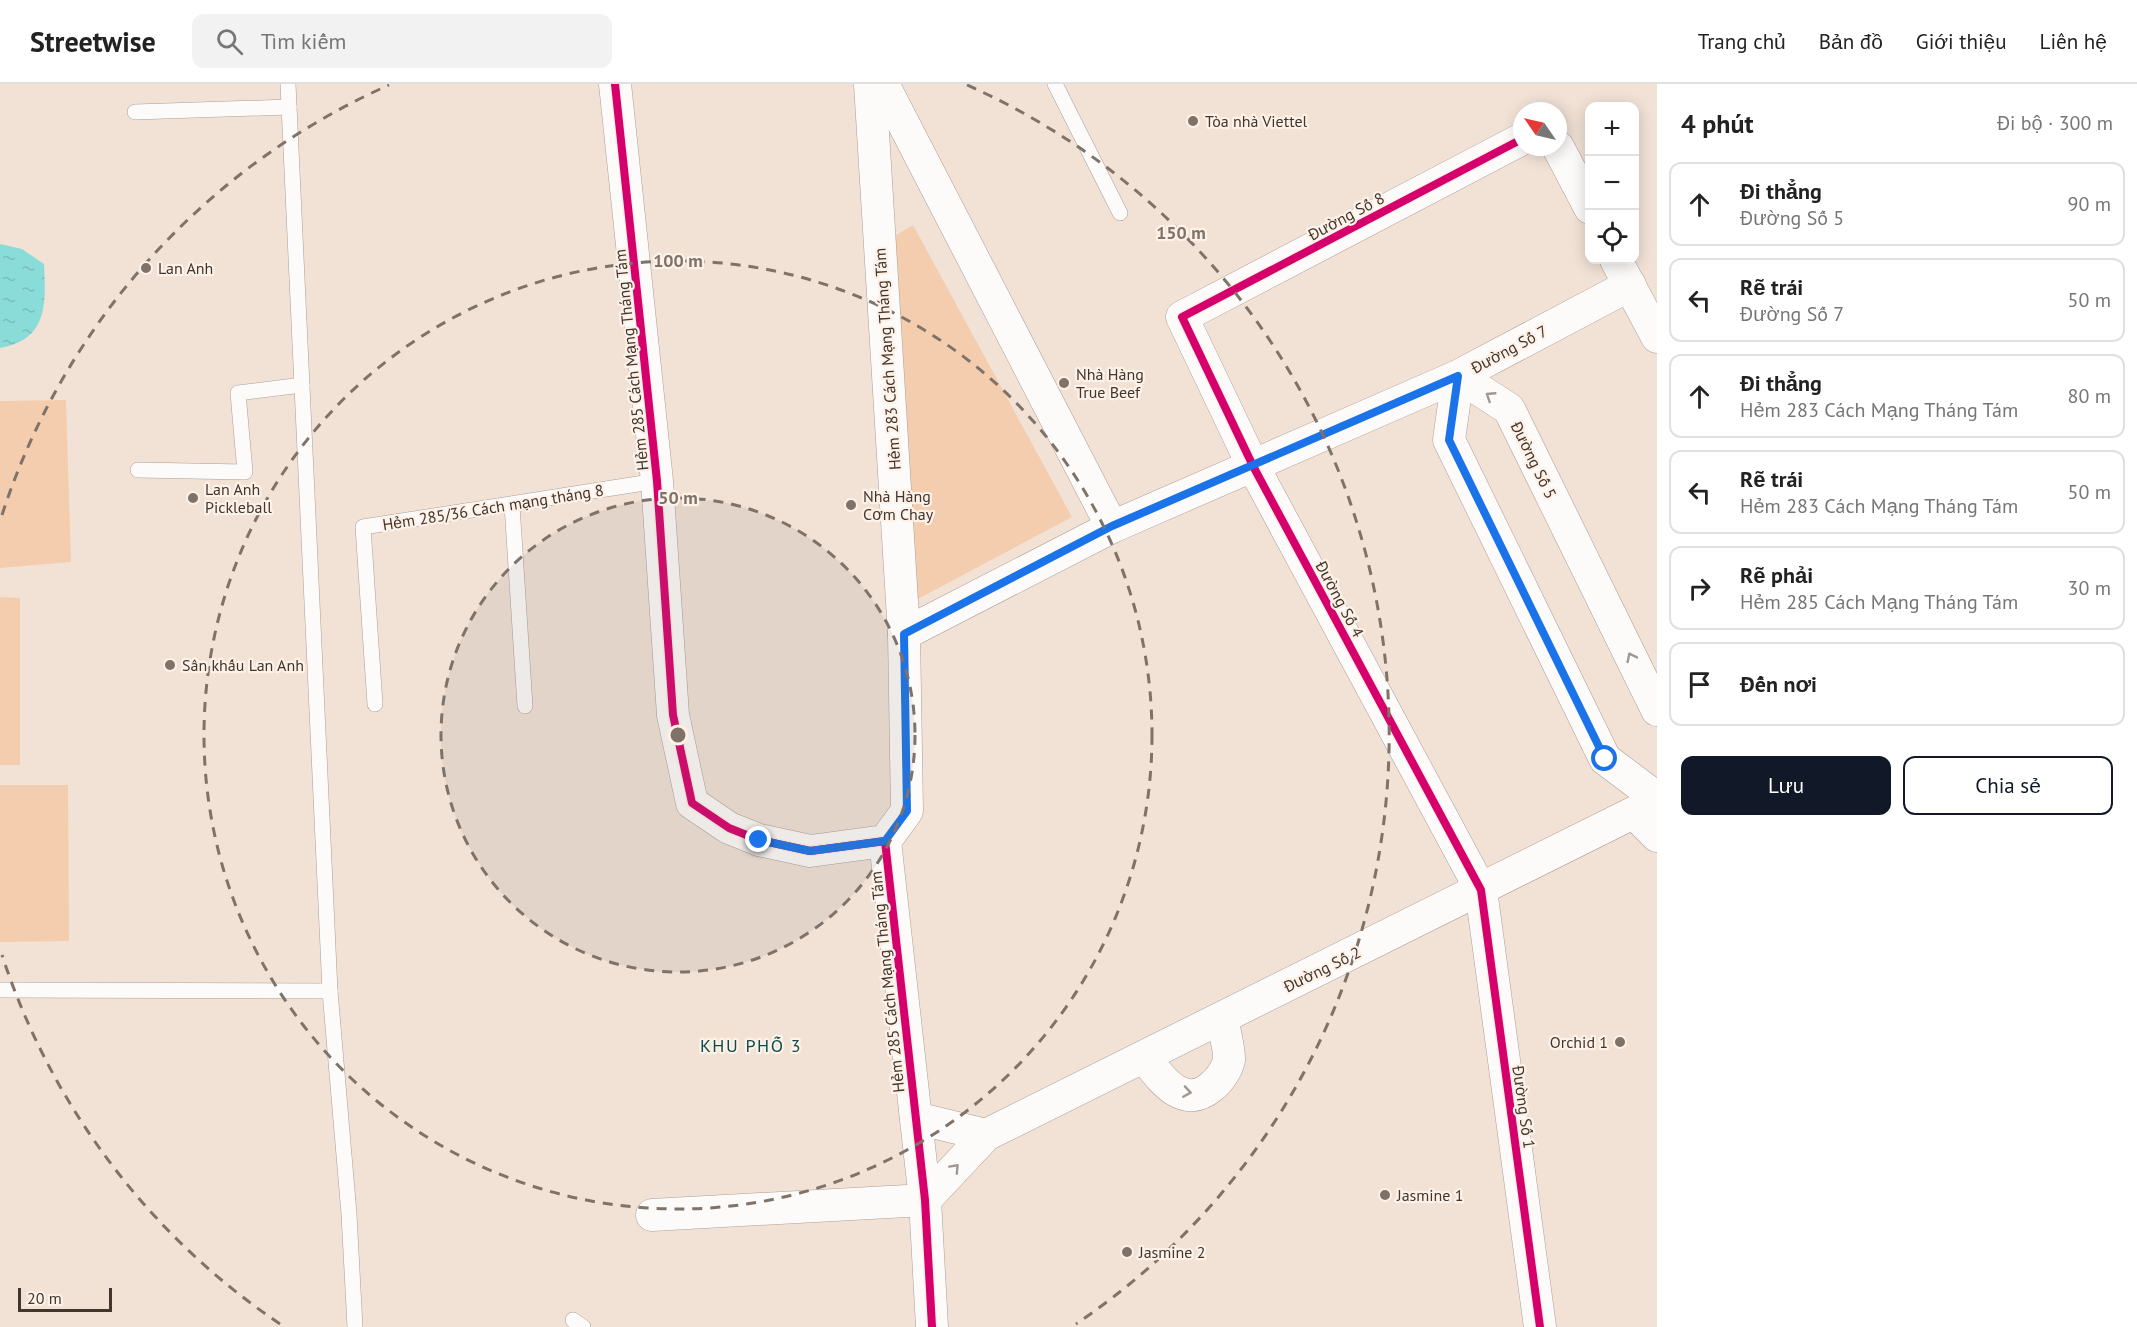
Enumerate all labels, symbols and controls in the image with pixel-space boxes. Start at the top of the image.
search box [192,14,612,68]
text: Streetwise [30,23,156,60]
icon: search [213,25,246,58]
text: Tìm kiếm [261,27,346,55]
text: Trang chủ [1698,28,1786,55]
text: Bản đồ [1819,28,1883,55]
text: Giới thiệu [1916,28,2007,55]
text: Liên hệ [2040,28,2107,55]
north arrow [1513,102,1567,156]
map controls [1585,102,1639,264]
button: + [1585,102,1639,156]
text: 4 phút [1681,107,1754,140]
text: Đi bộ · 300 m [1997,110,2113,136]
place label: Tòa nhà Viettel [1205,111,1308,131]
marker: Tòa nhà Viettel [1186,114,1200,128]
button: − [1585,156,1639,210]
text: Đi thẳng [1740,177,1822,205]
street label: Đường Số 8 [1304,188,1388,245]
icon: ahead [1683,188,1716,221]
text: 90 m [2068,191,2111,217]
text: Đường Số 5 [1740,205,1844,231]
button: locate [1585,210,1639,264]
text: 150 m [1156,221,1206,244]
street label: Hẻm 283 Cách Mạng Tháng Tám [869,247,905,471]
street label: Hẻm 285 Cách Mạng Tháng Tám [609,248,653,472]
text: 100 m [653,249,703,272]
place label: Lan Anh [158,258,213,278]
marker: Lan Anh [139,261,153,275]
text: Rẽ trái [1740,273,1803,301]
icon: left [1683,284,1716,317]
text: 50 m [2068,287,2111,313]
text: Đường Số 7 [1740,301,1844,327]
street label: Đường Số 7 [1467,321,1551,378]
place label: Nhà Hàng True Beef [1076,364,1144,402]
text: Đi thẳng [1740,369,1822,397]
marker: Nhà Hàng True Beef [1057,376,1071,390]
icon: ahead [1683,380,1716,413]
text: 80 m [2068,383,2111,409]
one-way arrow [1485,393,1496,404]
text: Hẻm 283 Cách Mạng Tháng Tám [1740,397,2018,423]
street label: Đường Số 5 [1506,417,1561,502]
text: Rẽ trái [1740,465,1803,493]
icon: left [1683,476,1716,509]
place label: Lan Anh Pickleball [205,479,272,517]
text: 50 m [2068,479,2111,505]
street label: Hẻm 285/36 Cách mạng tháng 8 [381,480,605,534]
text: 50 m [658,486,698,509]
place label: Nhà Hàng Cơm Chay [863,486,934,524]
marker: Lan Anh Pickleball [186,491,200,505]
text: Hẻm 283 Cách Mạng Tháng Tám [1740,493,2018,519]
marker: Nhà Hàng Cơm Chay [844,498,858,512]
street label: Đường Số 4 [1311,557,1369,641]
text: Rẽ phải [1740,561,1813,589]
icon: right [1683,572,1716,605]
text: 30 m [2068,575,2111,601]
text: Hẻm 285 Cách Mạng Tháng Tám [1740,589,2018,615]
one-way arrow [1627,653,1639,664]
place label: Sân khấu Lan Anh [182,655,304,675]
marker: Sân khấu Lan Anh [163,658,177,672]
icon: arrive [1683,668,1716,701]
text: Đến nơi [1740,670,1817,698]
centre of rings [668,725,688,745]
route start [1591,745,1617,771]
button: Lưu [1681,756,1891,815]
button: Chia sẻ [1903,756,2113,815]
route end [745,826,771,852]
street label: Hẻm 285 Cách Mạng Tháng Tám [865,870,909,1094]
street label: Đường Số 2 [1279,942,1364,997]
place label: Orchid 1 [1550,1032,1608,1052]
district label: KHU PHỐ 3 [700,1034,802,1057]
marker: Orchid 1 [1613,1035,1627,1049]
street label: Đường Số 1 [1508,1063,1540,1150]
one-way arrow [1182,1086,1191,1098]
one-way arrow [948,1164,959,1175]
place label: Jasmine 1 [1396,1185,1463,1205]
marker: Jasmine 1 [1378,1188,1392,1202]
place label: Jasmine 2 [1138,1242,1205,1262]
marker: Jasmine 2 [1120,1245,1134,1259]
scale bar [18,1285,112,1312]
text: 20 m [27,1288,62,1308]

